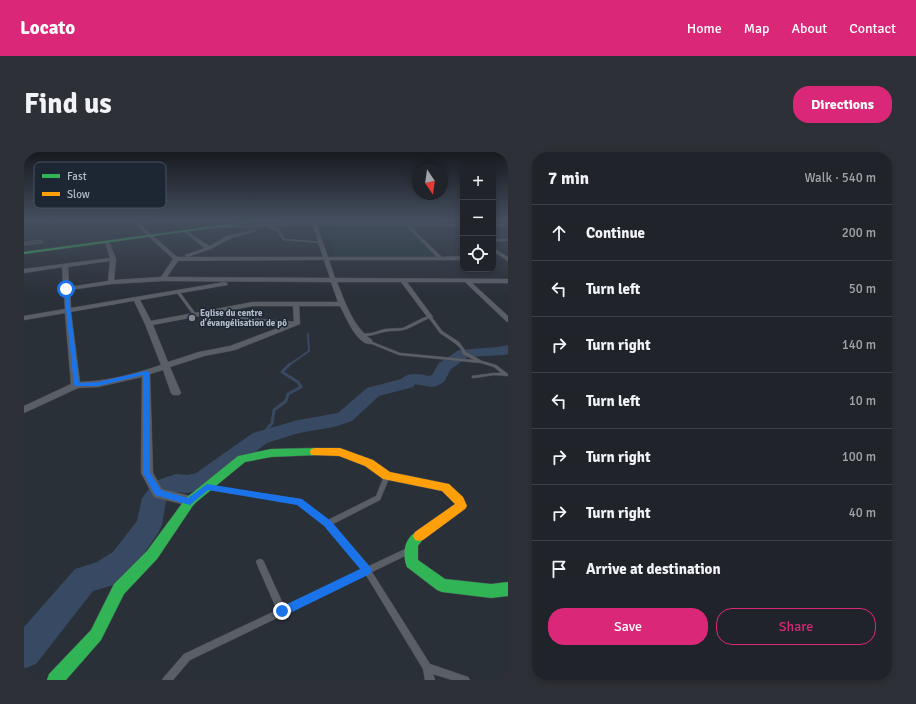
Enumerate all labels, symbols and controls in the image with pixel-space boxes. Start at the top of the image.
text: Locato [20,16,75,40]
text: Home [687,20,722,37]
text: Map [744,20,769,37]
text: About [791,20,827,37]
text: Contact [849,20,896,37]
button: Directions [793,86,892,123]
text: Find us [24,87,112,121]
legend [34,162,166,208]
north arrow [412,164,448,200]
map controls [460,164,496,272]
button: + [460,164,496,200]
text: 7 min [548,168,589,189]
text: Fast [67,170,87,183]
text: Walk · 540 m [805,170,876,186]
text: Slow [67,188,90,201]
button: − [460,200,496,236]
icon: ahead [548,222,570,244]
text: Continue [586,224,645,242]
text: 200 m [842,225,876,241]
button: locate [460,236,496,272]
icon: left [548,278,570,300]
route start [57,280,75,298]
text: Turn left [586,280,640,298]
text: 50 m [849,281,876,297]
place label: Eglise du centre d'évangélisation de pô [200,308,287,329]
marker: Eglise du centre d'évangélisation de pô [187,313,197,323]
icon: right [548,334,570,356]
text: Turn right [586,336,651,354]
text: 140 m [842,337,876,353]
icon: left [548,390,570,412]
text: Turn left [586,392,640,410]
text: 10 m [849,393,876,409]
icon: right [548,446,570,468]
text: Turn right [586,448,651,466]
text: 100 m [842,449,876,465]
icon: right [548,502,570,524]
text: Turn right [586,504,651,522]
text: 40 m [849,505,876,521]
icon: arrive [548,558,570,580]
text: Arrive at destination [586,560,721,578]
route end [273,602,291,620]
button: Save [548,608,708,645]
button: Share [716,608,876,645]

